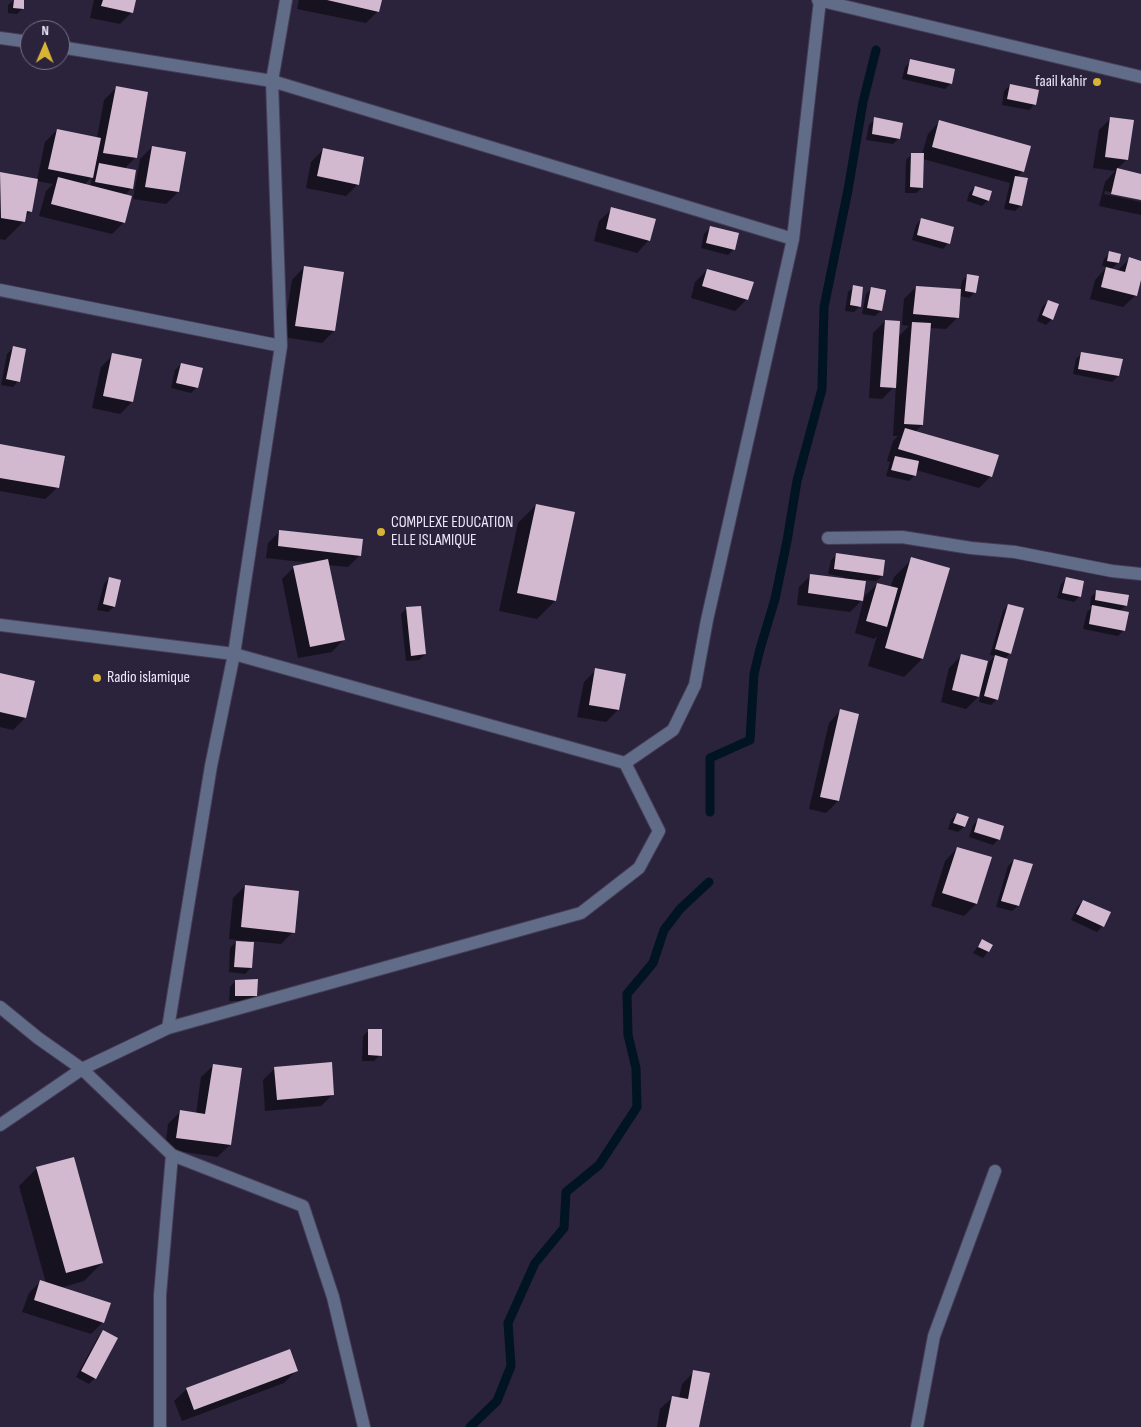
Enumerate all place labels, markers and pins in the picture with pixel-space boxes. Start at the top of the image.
place label: faail kahir [1035,72,1087,92]
marker: faail kahir [1091,76,1103,88]
place label: COMPLEXE EDUCATION ELLE ISLAMIQUE [391,513,513,551]
marker: COMPLEXE EDUCATION ELLE ISLAMIQUE [375,526,387,538]
place label: Radio islamique [107,668,190,688]
marker: Radio islamique [91,672,103,684]

